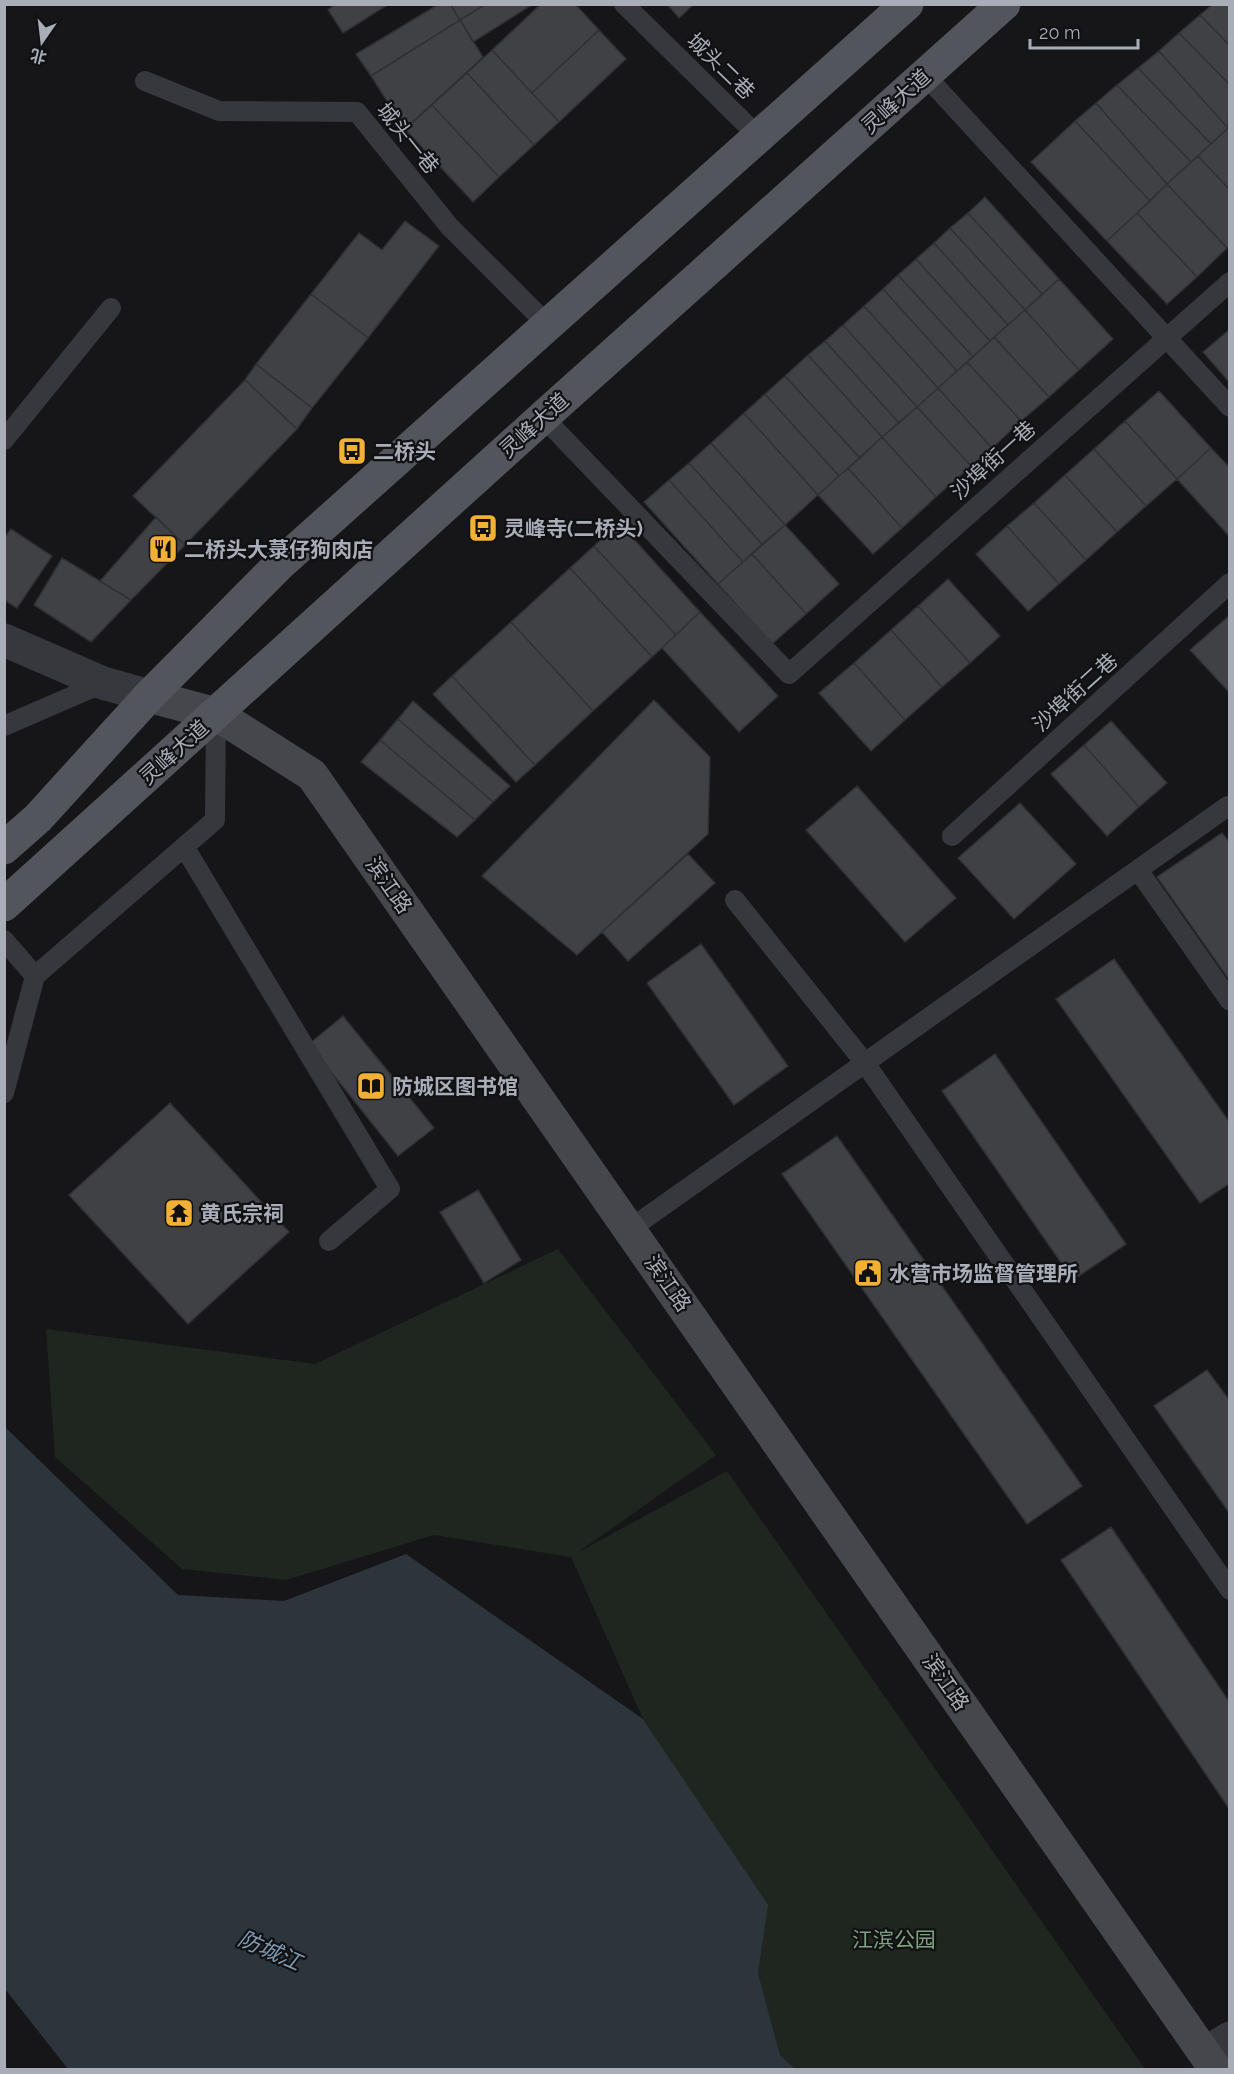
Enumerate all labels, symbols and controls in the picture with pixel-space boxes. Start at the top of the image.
north arrow [12,12,72,72]
scale bar [1030,12,1138,50]
text: 20 m [1039,22,1081,43]
street label: 城头二巷 [682,28,760,104]
text: 北 [28,45,49,67]
street label: 灵峰大道 [856,64,936,138]
street label: 城头一巷 [372,97,444,179]
street label: 灵峰大道 [494,388,574,462]
street label: 沙埠街一巷 [946,416,1040,504]
bus stop icon: 二桥头 [336,435,368,467]
place label: 二桥头 [373,439,436,464]
bus stop icon: 灵峰寺(二桥头) [467,512,499,544]
place label: 灵峰寺(二桥头) [504,516,643,541]
restaurant icon: 二桥头大菉仔狗肉店 [147,533,179,565]
place label: 二桥头大菉仔狗肉店 [184,537,373,562]
street label: 沙埠街二巷 [1028,648,1122,736]
street label: 灵峰大道 [134,715,214,789]
street label: 滨江路 [361,852,417,918]
library icon: 防城区图书馆 [355,1070,387,1102]
place label: 防城区图书馆 [392,1074,518,1099]
temple icon: 黄氏宗祠 [163,1197,195,1229]
place label: 黄氏宗祠 [200,1201,284,1226]
street label: 滨江路 [640,1250,696,1316]
public building icon: 水营市场监督管理所 [852,1257,884,1289]
place label: 水营市场监督管理所 [889,1261,1078,1286]
street label: 滨江路 [918,1649,974,1715]
water label: 防城江 [235,1925,307,1976]
park label: 江滨公园 [852,1927,936,1952]

